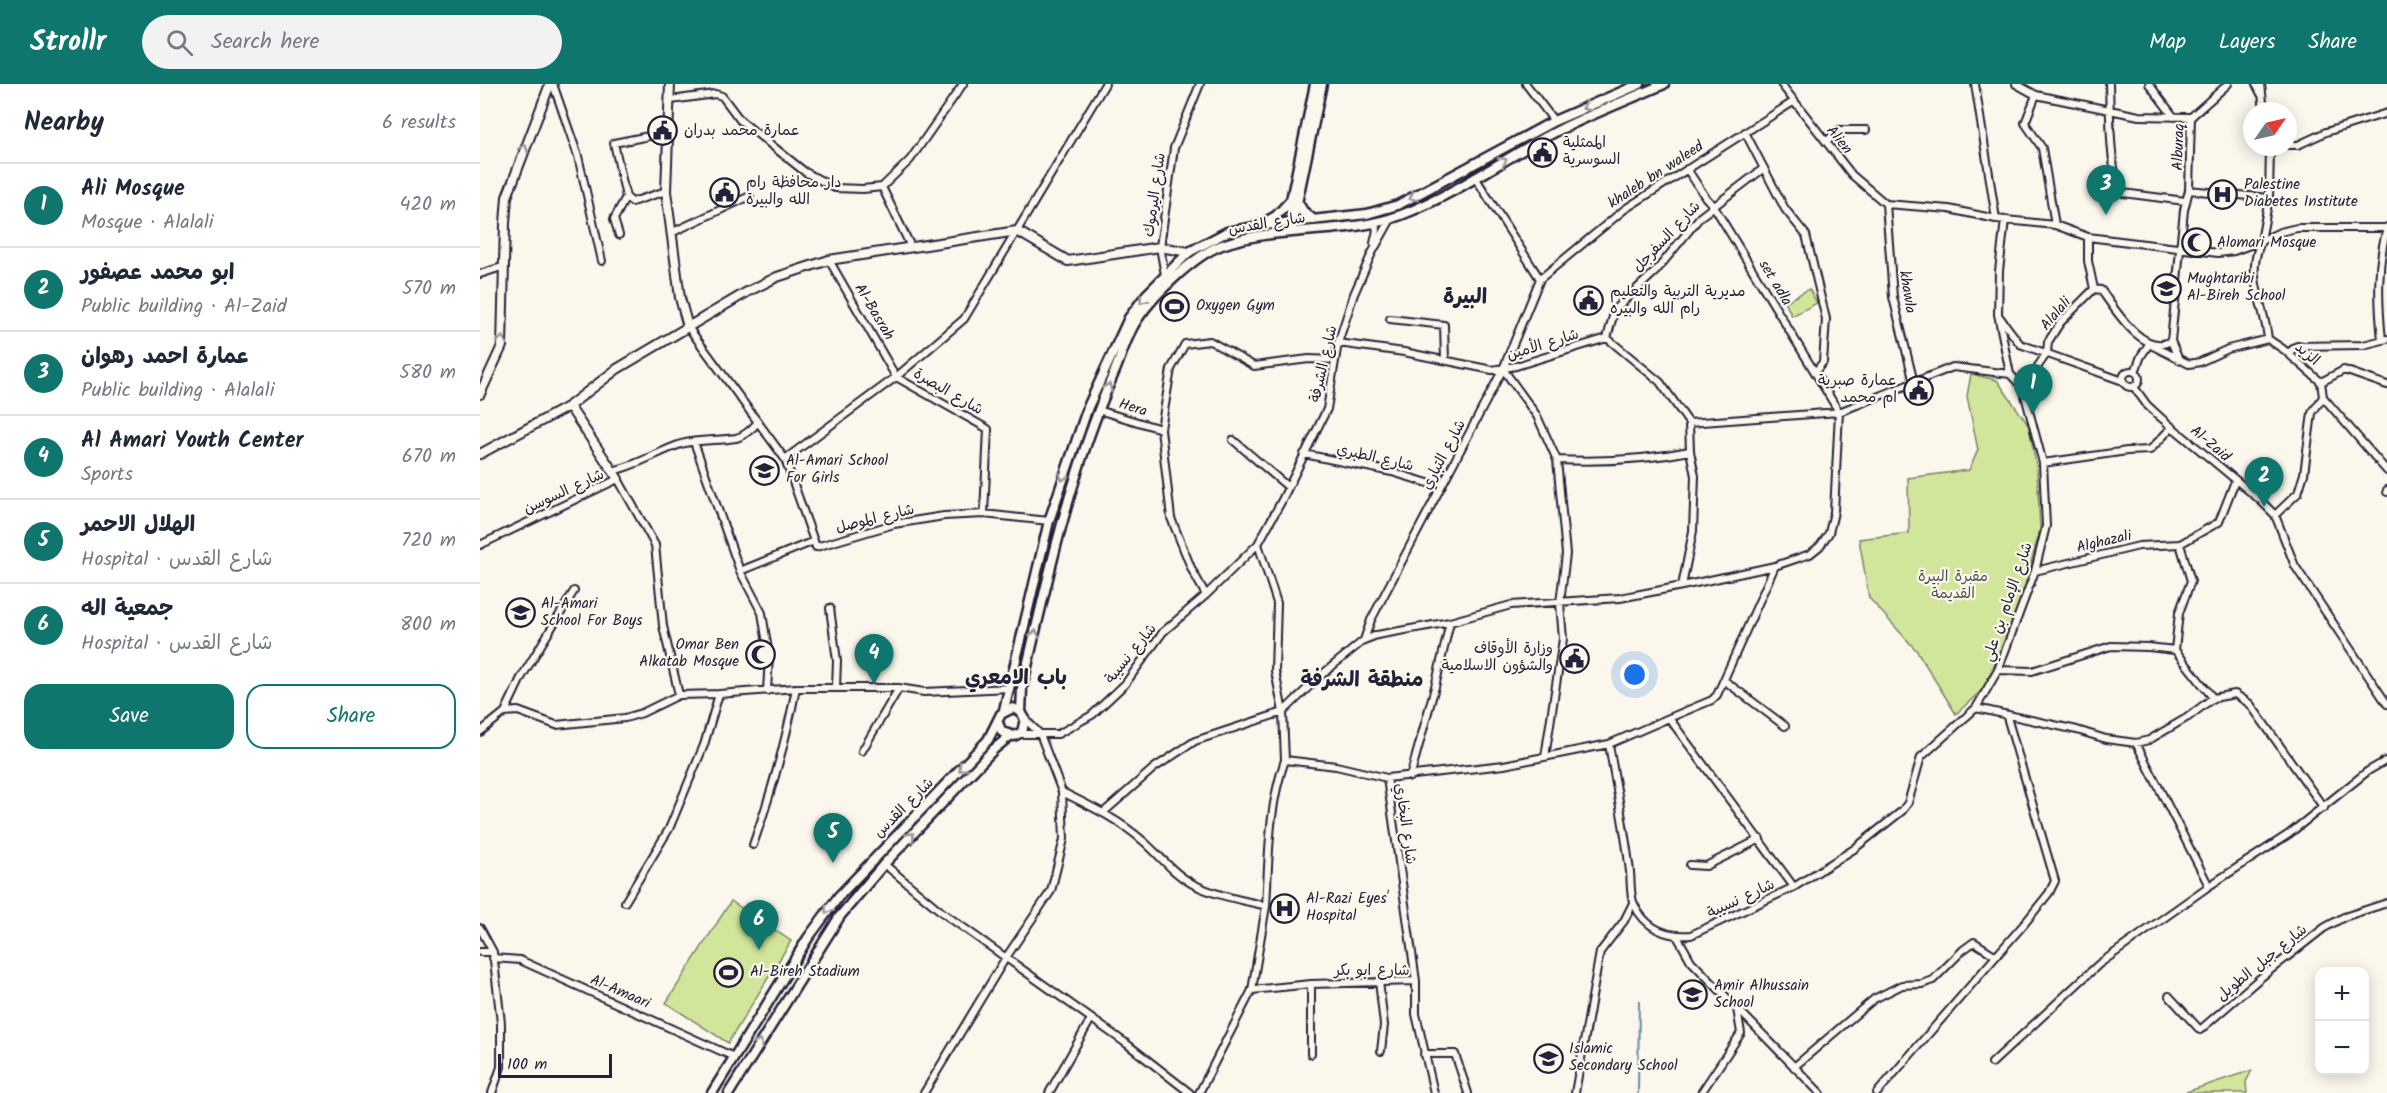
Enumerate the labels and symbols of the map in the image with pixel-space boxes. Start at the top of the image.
one-way arrow [1582,100,1593,112]
north arrow [2243,102,2297,156]
public building icon: عمارة محمد بدران [647,115,679,147]
place label: عمارة محمد بدران [684,119,800,143]
street label: Alien [1820,120,1858,160]
street label: Alburaq [2166,123,2192,171]
place label: الممثلية السوسرية [1563,131,1620,172]
street label: khaleb bn waleed [1603,135,1709,215]
public building icon: الممثلية السوسرية [1526,136,1558,168]
one-way arrow [517,143,530,154]
street label: شارع اليرموك [1137,151,1173,239]
one-way arrow [1497,157,1507,168]
pin: 3 [2086,166,2126,215]
place label: دار محافظة رام الله والبيرة [746,171,842,212]
place label: Palestine Diabetes Institute [2244,173,2358,214]
public building icon: دار محافظة رام الله والبيرة [709,176,741,208]
hospital icon: Palestine Diabetes Institute [2207,178,2239,210]
one-way arrow [1409,190,1419,201]
street label: شارع السفرجل [1627,195,1707,279]
street label: شارع القدس [1227,206,1307,242]
mosque icon: Alomari Mosque [2180,227,2212,259]
place label: Alomari Mosque [2217,231,2316,255]
street label: set adla [1752,255,1798,311]
place label: Mughtaribi Al-Bireh School [2187,267,2286,308]
street label: khawla [1892,269,1922,315]
school or university icon: Mughtaribi Al-Bireh School [2150,272,2182,304]
street label: Al-Basrah [848,279,900,345]
place label: مديرية التربية والتعليم رام الله والبيره [1610,280,1745,321]
district label: البيرة [1443,281,1487,314]
public building icon: مديرية التربية والتعليم رام الله والبيره [1573,285,1605,317]
sports icon: Oxygen Gym [1159,290,1191,322]
street label: Alalali [2035,291,2078,336]
one-way arrow [1139,293,1150,304]
place label: Oxygen Gym [1196,294,1275,318]
street label: شارع الشرفة [1303,323,1345,405]
street label: شارع الأمين [1504,323,1582,367]
one-way arrow [496,335,508,345]
street label: الزيد [2289,336,2325,372]
street label: شارع البصرة [908,362,988,422]
pin: 1 [2014,364,2052,414]
place label: عمارة صبرية ام محمد [1818,369,1897,410]
public building icon: عمارة صبرية ام محمد [1902,374,1934,406]
one-way arrow [1101,382,1113,393]
street label: Hera [1116,392,1150,424]
street label: شارع التباري [1415,416,1473,494]
street label: Al-Zaid [2184,420,2236,469]
street label: شارع الطبري [1334,437,1416,479]
place label: Al-Amari School For Girls [786,449,889,490]
school or university icon: Al-Amari School For Girls [749,454,781,486]
pin: 2 [2244,458,2284,507]
street label: شارع السوسن [520,463,608,521]
one-way arrow [1058,471,1071,482]
street label: شارع الموصل [833,498,917,540]
street label: Alghazali [2074,524,2135,560]
street label: شارع الإمام بن علي [1976,539,2040,665]
park label: مقبرة البيرة القديمة [1918,565,1988,606]
place label: Al-Amari School For Boys [541,592,643,633]
school or university icon: Al-Amari School For Boys [504,597,536,629]
street label: شارع نسيبة [1099,618,1163,690]
one-way arrow [1028,629,1041,639]
place label: Omar Ben Alkatab Mosque [639,633,739,674]
pin: 4 [854,634,894,684]
place label: وزارة الأوقاف والشؤون الاسلامية [1442,637,1553,678]
mosque icon: Omar Ben Alkatab Mosque [744,638,776,670]
public building icon: وزارة الأوقاف والشؤون الاسلامية [1558,642,1590,674]
your location [1620,660,1649,689]
district label: باب الامعري [965,662,1067,695]
district label: منطقة الشرفة [1301,664,1423,697]
one-way arrow [958,762,969,772]
street label: شارع القدس [868,772,940,844]
street label: شارع البخاري [1387,782,1423,866]
pin: 5 [814,814,852,863]
one-way arrow [904,832,915,842]
street label: شارع نسيبة [1703,873,1779,925]
place label: Al-Razi Eyes' Hospital [1306,887,1390,928]
hospital icon: Al-Razi Eyes' Hospital [1269,892,1301,924]
pin: 6 [740,900,778,950]
one-way arrow [825,904,836,915]
street label: شارع جبل الطويل [2211,919,2313,1007]
sports icon: Al-Bireh Stadium [713,956,745,988]
street label: شارع ابو بكر [1332,959,1410,983]
place label: Al-Bireh Stadium [750,960,860,984]
street label: Al-Amaari [586,969,655,1016]
place label: Amir Alhussain School [1714,974,1809,1015]
school or university icon: Amir Alhussain School [1677,979,1709,1011]
place label: Islamic Secondary School [1569,1037,1678,1078]
one-way arrow [752,1039,764,1049]
school or university icon: Islamic Secondary School [1532,1042,1564,1074]
scale bar [498,1051,612,1078]

